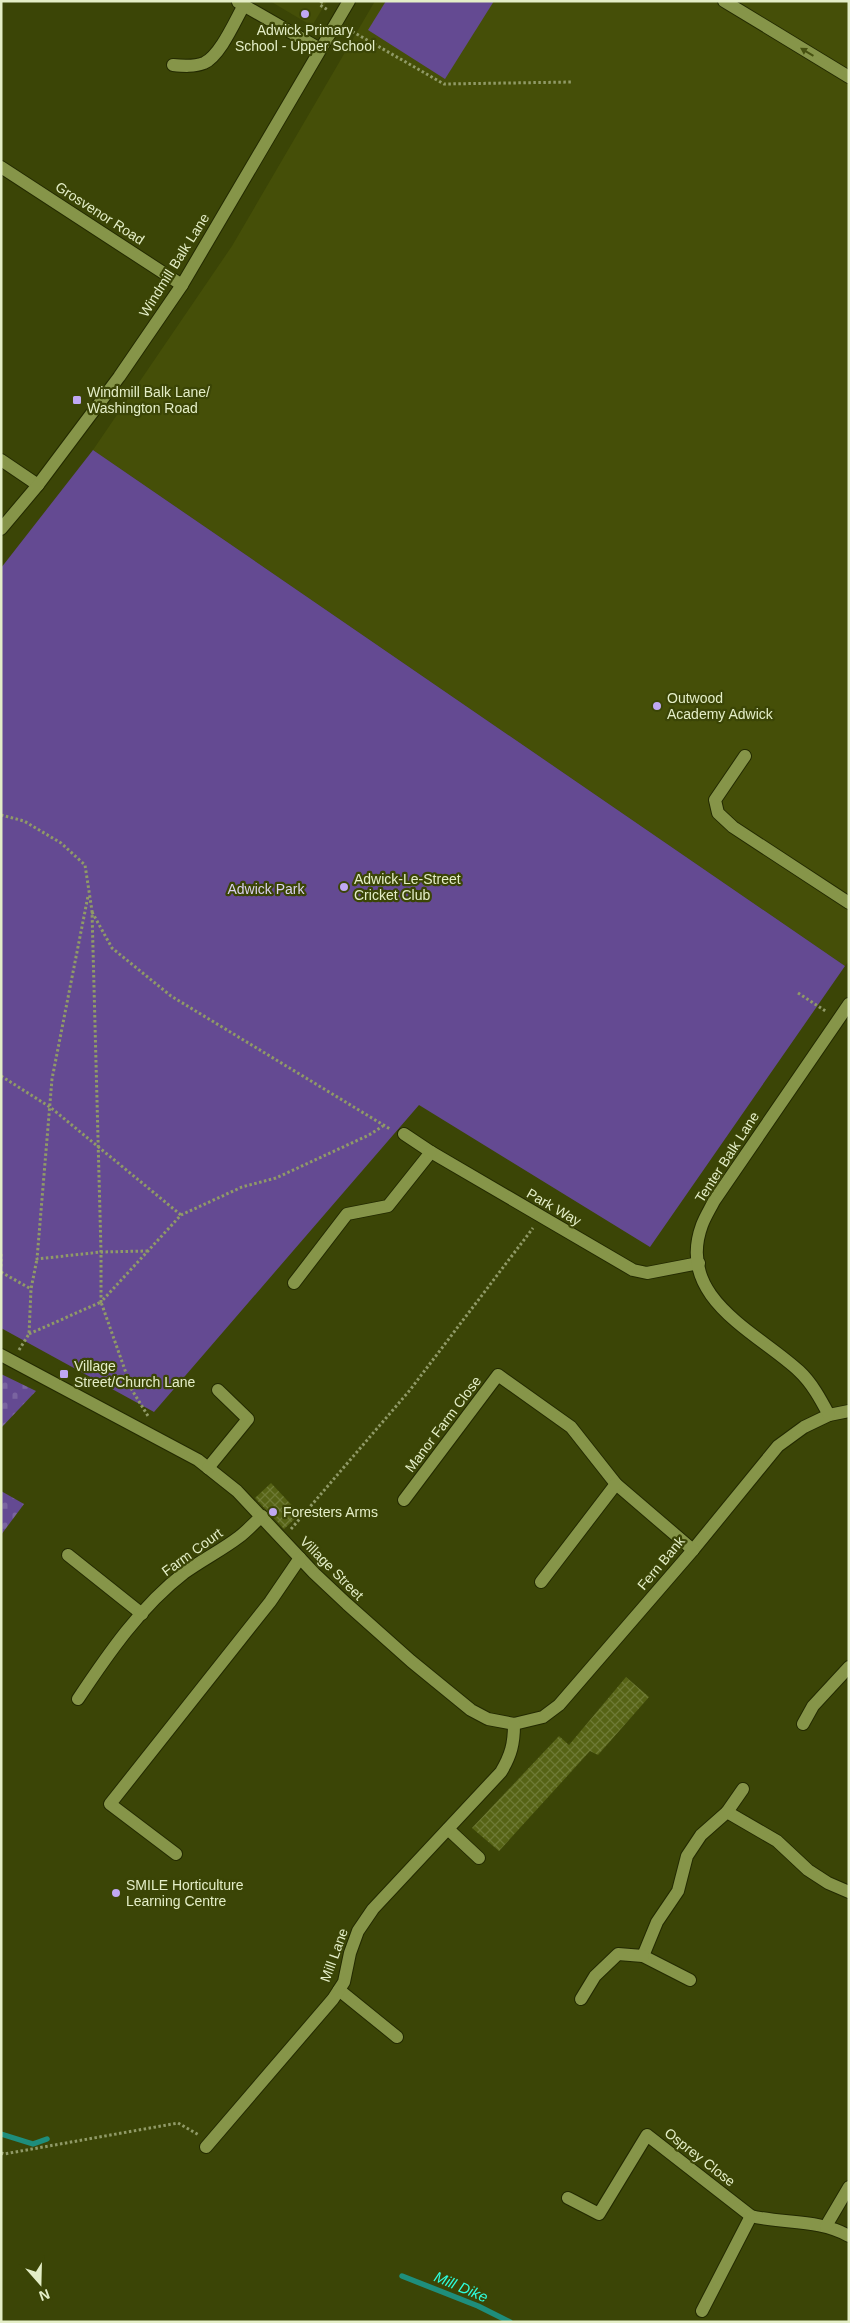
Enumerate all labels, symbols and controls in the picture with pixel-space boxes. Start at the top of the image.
marker: Adwick Primary School - Upper School [299,8,311,20]
place label: Adwick Primary School - Upper School [235,22,375,54]
one-way arrow [801,47,814,56]
street label: Grosvenor Road [53,178,147,248]
street label: Windmill Balk Lane [136,210,212,320]
place label: Windmill Balk Lane/ Washington Road [87,384,210,416]
marker: Windmill Balk Lane/ Washington Road [71,394,83,406]
place label: Outwood Academy Adwick [667,690,774,722]
marker: Outwood Academy Adwick [651,700,663,712]
place label: Adwick-Le-Street Cricket Club [354,871,461,903]
park label: Adwick Park [227,881,306,897]
marker: Adwick-Le-Street Cricket Club [338,881,350,893]
street label: Tenter Balk Lane [692,1108,762,1205]
street label: Park Way [524,1185,584,1229]
place label: Village Street/Church Lane [74,1358,196,1390]
marker: Village Street/Church Lane [58,1368,70,1380]
street label: Manor Farm Close [402,1373,484,1475]
place label: Foresters Arms [283,1504,378,1520]
marker: Foresters Arms [267,1506,279,1518]
street label: Farm Court [159,1525,225,1579]
street label: Fern Bank [634,1532,689,1593]
street label: Village Street [297,1533,367,1603]
place label: SMILE Horticulture Learning Centre [126,1877,244,1909]
marker: SMILE Horticulture Learning Centre [110,1887,122,1899]
street label: Mill Lane [317,1926,351,1984]
street label: Osprey Close [662,2125,739,2190]
north arrow [15,2258,65,2308]
water label: Mill Dike [432,2268,491,2305]
text: N [37,2286,52,2304]

